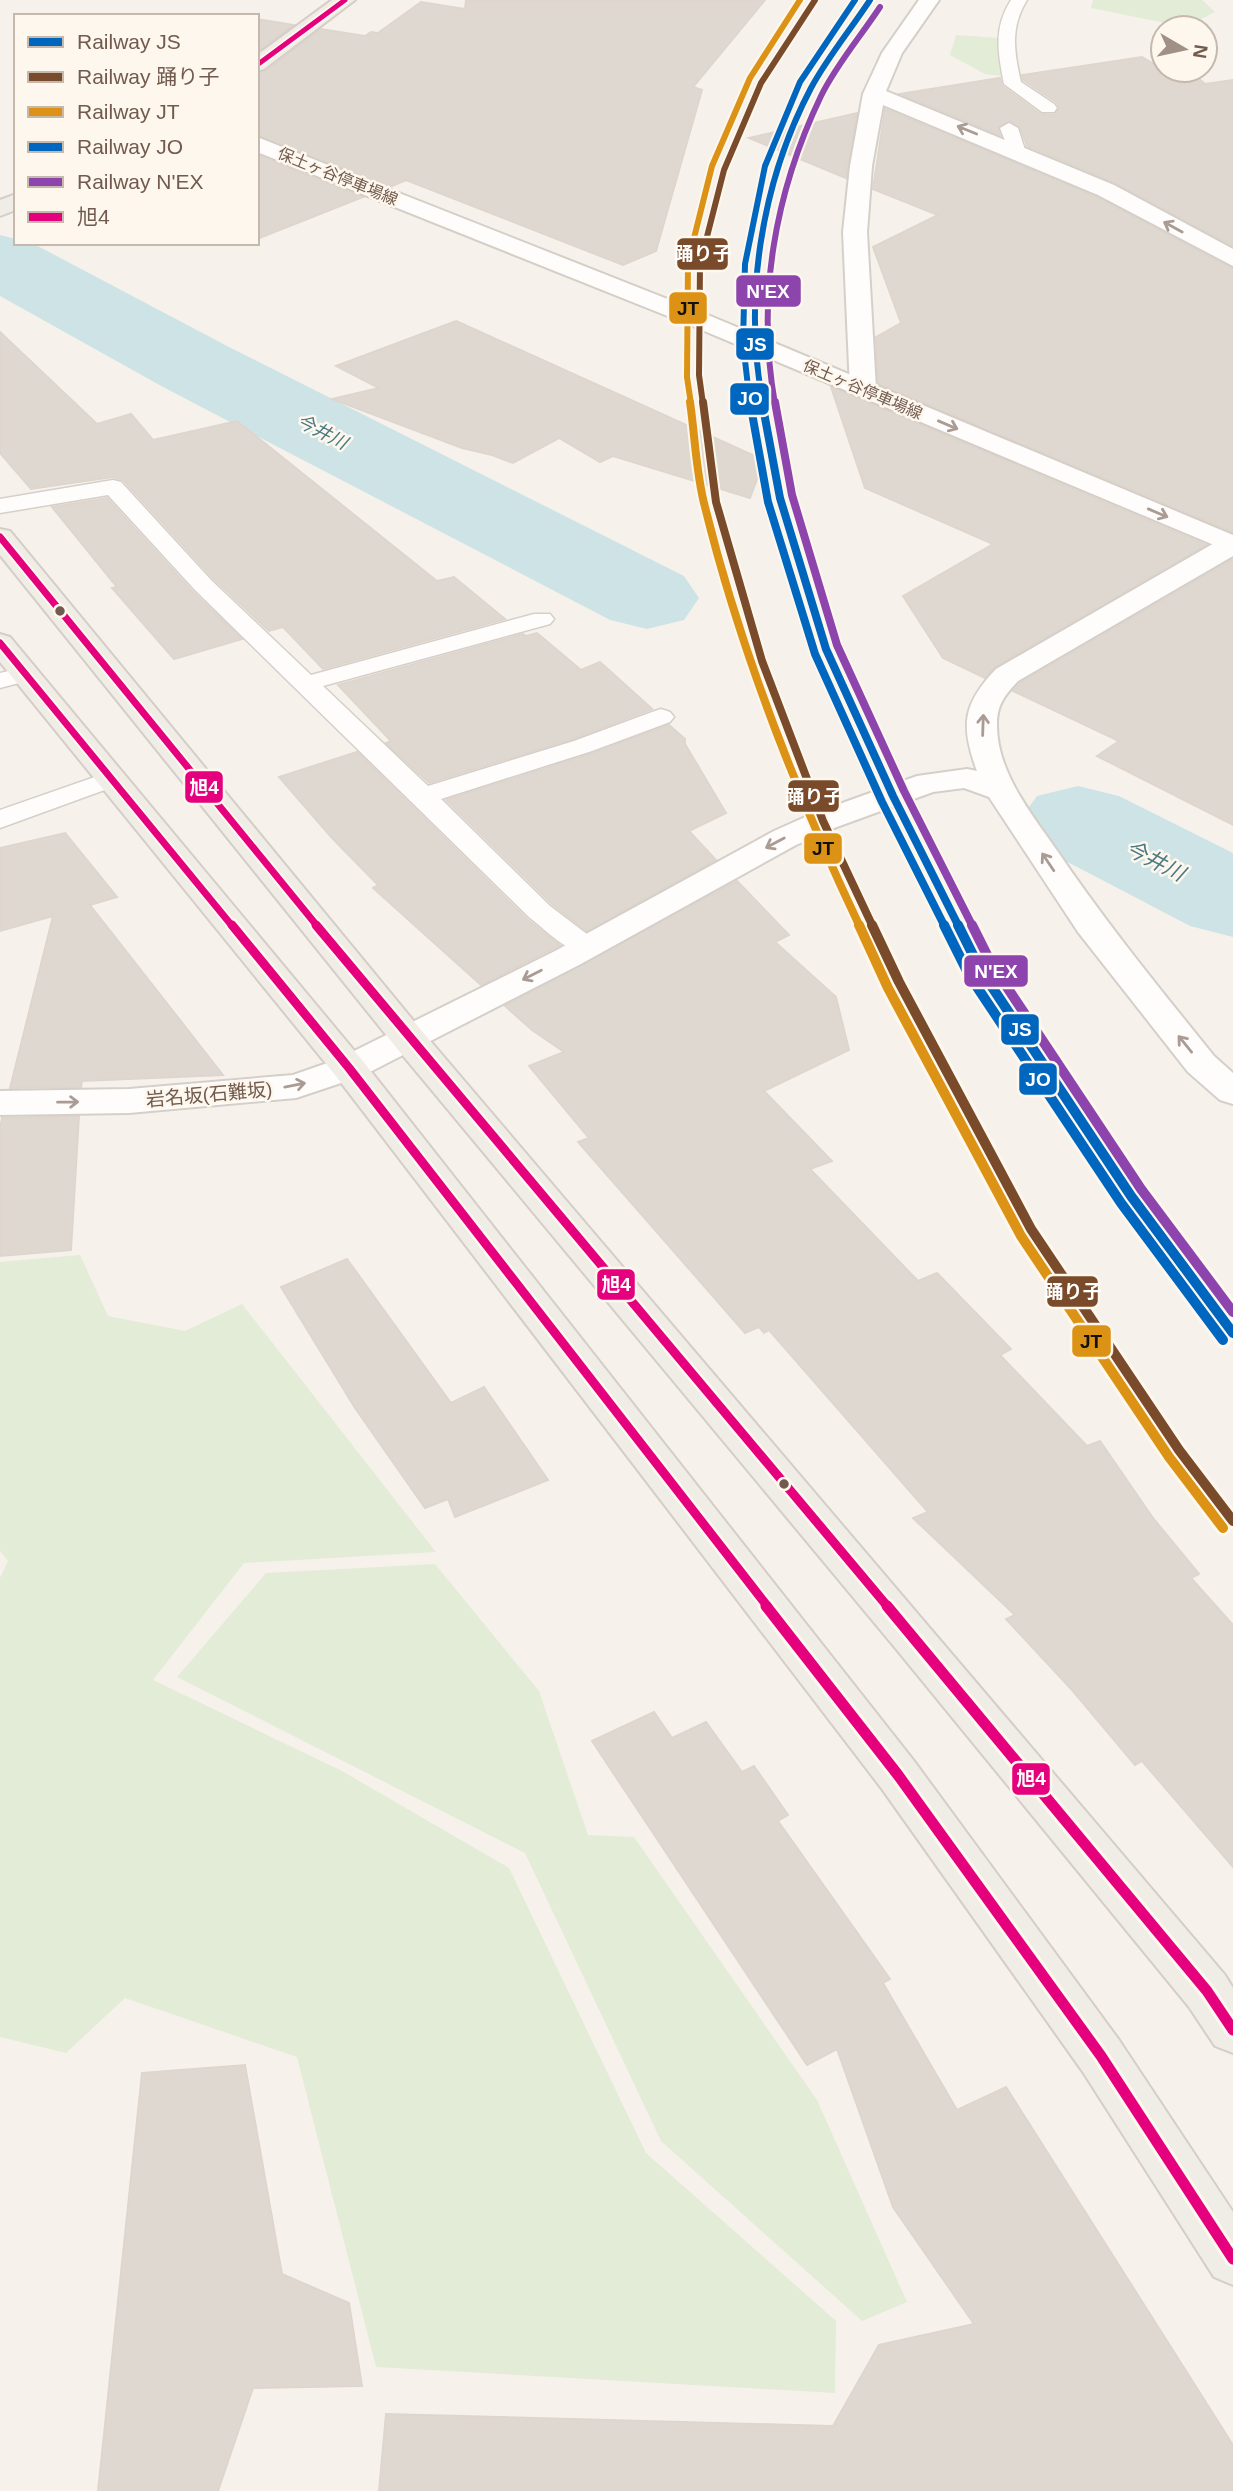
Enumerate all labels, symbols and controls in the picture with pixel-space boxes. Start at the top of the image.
legend [14,14,259,245]
north arrow [1149,14,1219,84]
text: Railway JS [77,30,181,53]
text: N [1189,43,1212,60]
text: Railway 踊り子 [77,65,219,88]
text: Railway JT [77,100,180,123]
one-way arrow [957,123,979,136]
text: Railway JO [77,135,183,158]
street label: 保土ヶ谷停車場線 [275,145,400,208]
text: Railway N'EX [77,170,204,193]
text: 旭4 [77,205,110,228]
one-way arrow [1163,219,1184,233]
line badge: 踊り子 [676,237,729,271]
text: 踊り子 [674,243,732,264]
line badge: N'EX [735,274,802,308]
text: N'EX [746,281,790,302]
line badge: JT [668,291,708,325]
text: JT [677,298,699,319]
line badge: JS [735,327,775,361]
text: JS [743,334,767,355]
street label: 保土ヶ谷停車場線 [801,357,925,422]
line badge: JO [729,382,770,416]
text: JO [737,388,763,409]
water label: 今井川 [293,411,352,454]
one-way arrow [937,419,958,432]
one-way arrow [1146,507,1168,520]
unlabelled marker [53,604,67,618]
one-way arrow [977,714,990,737]
line badge: 旭4 [184,770,224,804]
text: 旭4 [189,777,219,798]
line badge: 踊り子 [787,779,840,813]
text: 踊り子 [785,786,843,807]
line badge: JT [803,832,843,865]
water label: 今井川 [1122,836,1190,886]
one-way arrow [765,837,786,850]
text: JT [812,838,834,859]
one-way arrow [1041,853,1055,873]
line badge: N'EX [963,954,1029,988]
text: N'EX [974,961,1018,982]
one-way arrow [522,969,543,983]
line badge: JS [1000,1013,1040,1046]
text: JS [1008,1019,1032,1040]
one-way arrow [1177,1035,1192,1053]
line badge: JO [1018,1062,1058,1096]
text: JO [1025,1069,1051,1090]
one-way arrow [283,1077,306,1091]
street label: 岩名坂(石難坂) [145,1079,273,1110]
one-way arrow [56,1095,79,1108]
line badge: 旭4 [596,1268,636,1301]
text: 旭4 [601,1274,631,1295]
line badge: 踊り子 [1046,1275,1099,1308]
text: 踊り子 [1044,1281,1102,1302]
line badge: JT [1071,1324,1112,1358]
text: JT [1080,1331,1102,1352]
unlabelled marker [777,1477,791,1491]
line badge: 旭4 [1011,1762,1051,1796]
text: 旭4 [1016,1768,1046,1789]

